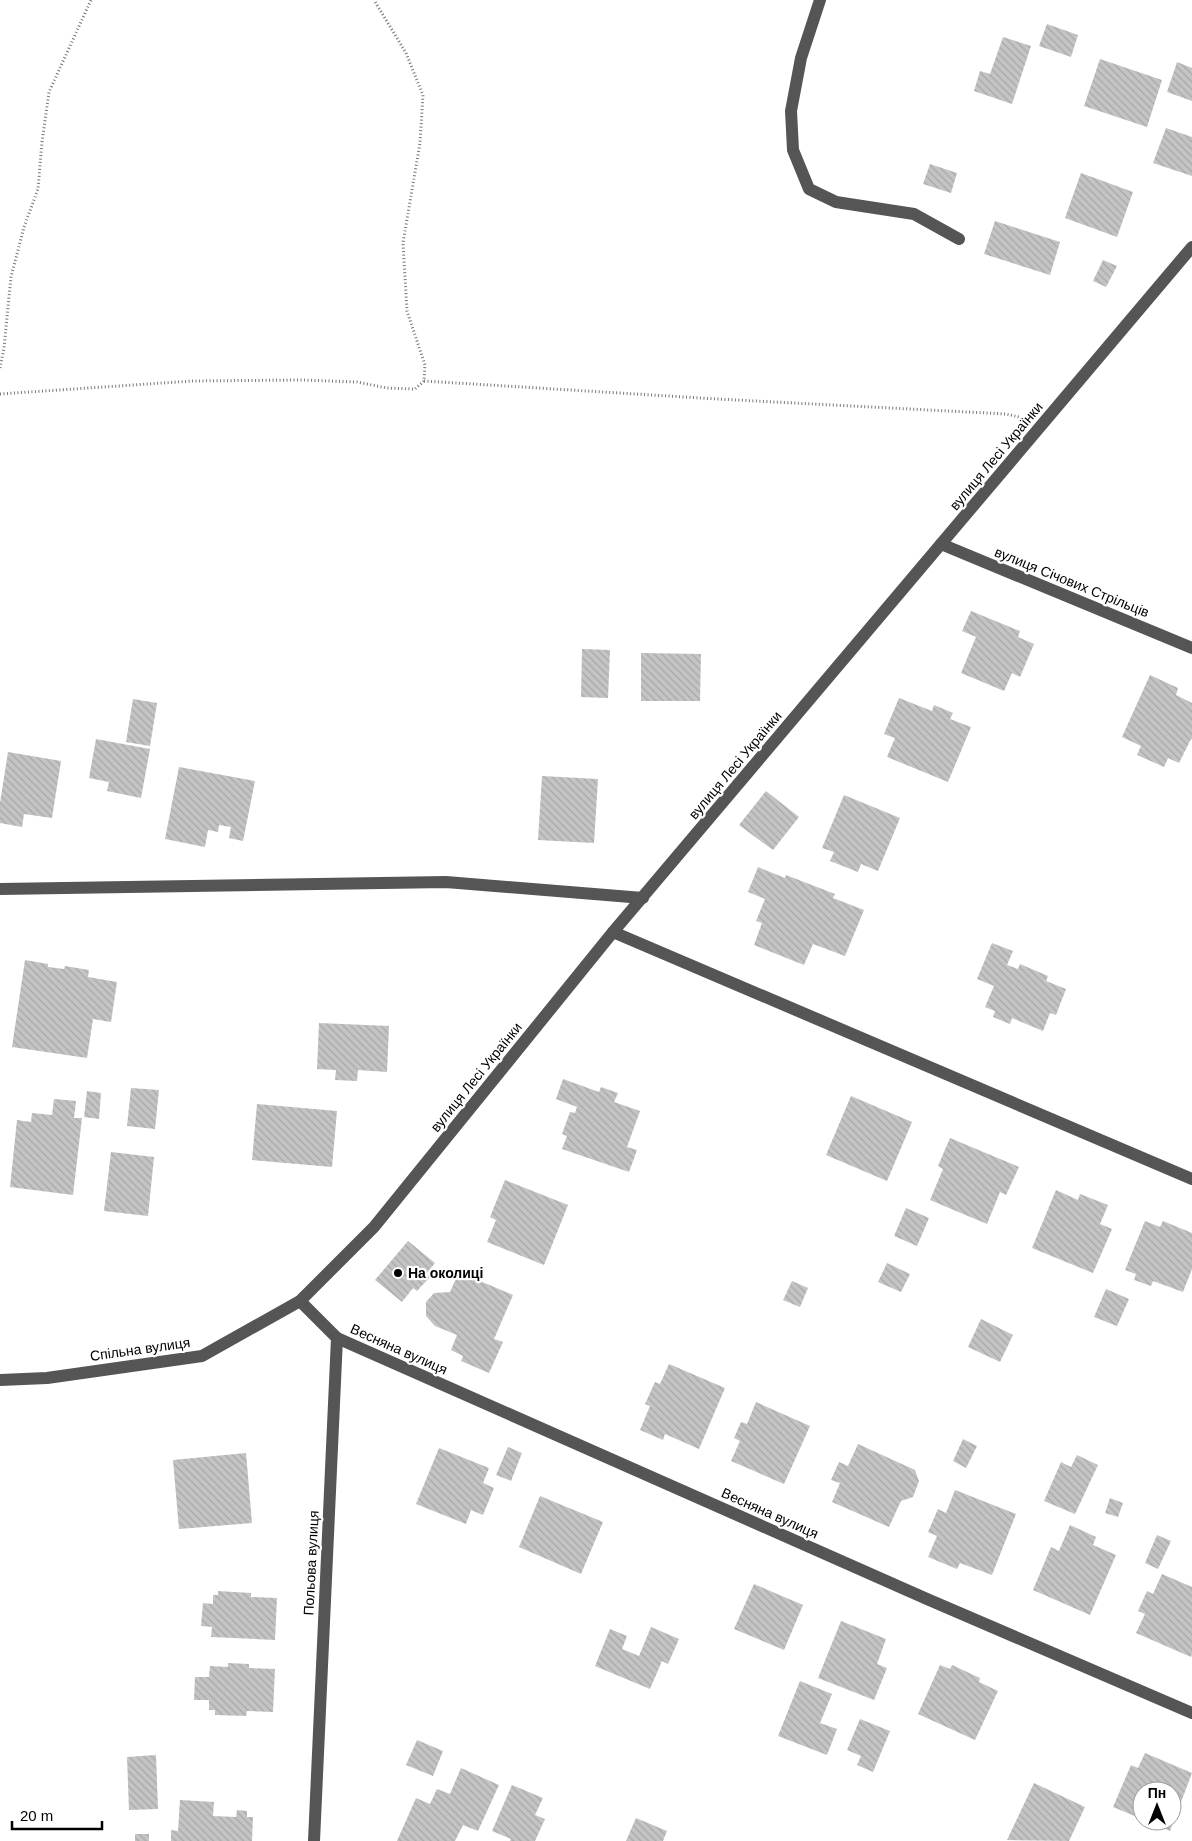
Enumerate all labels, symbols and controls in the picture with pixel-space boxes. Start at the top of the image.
street label: вулиця Лесі Українки [946,399,1046,513]
street label: вулиця Січових Стрільців [992,544,1152,620]
street label: вулиця Лесі Українки [685,708,785,822]
street label: вулиця Лесі Українки [427,1019,525,1135]
place label: На околиці [408,1265,483,1281]
marker: На околиці [392,1267,404,1279]
street label: Весняна вулиця [348,1320,450,1378]
street label: Спільна вулиця [89,1334,191,1364]
street label: Весняна вулиця [719,1484,821,1542]
street label: Польова вулиця [300,1510,322,1616]
north arrow [1132,1781,1182,1831]
text: Пн [1148,1785,1166,1801]
scale bar [12,1798,102,1830]
text: 20 m [20,1807,53,1824]

